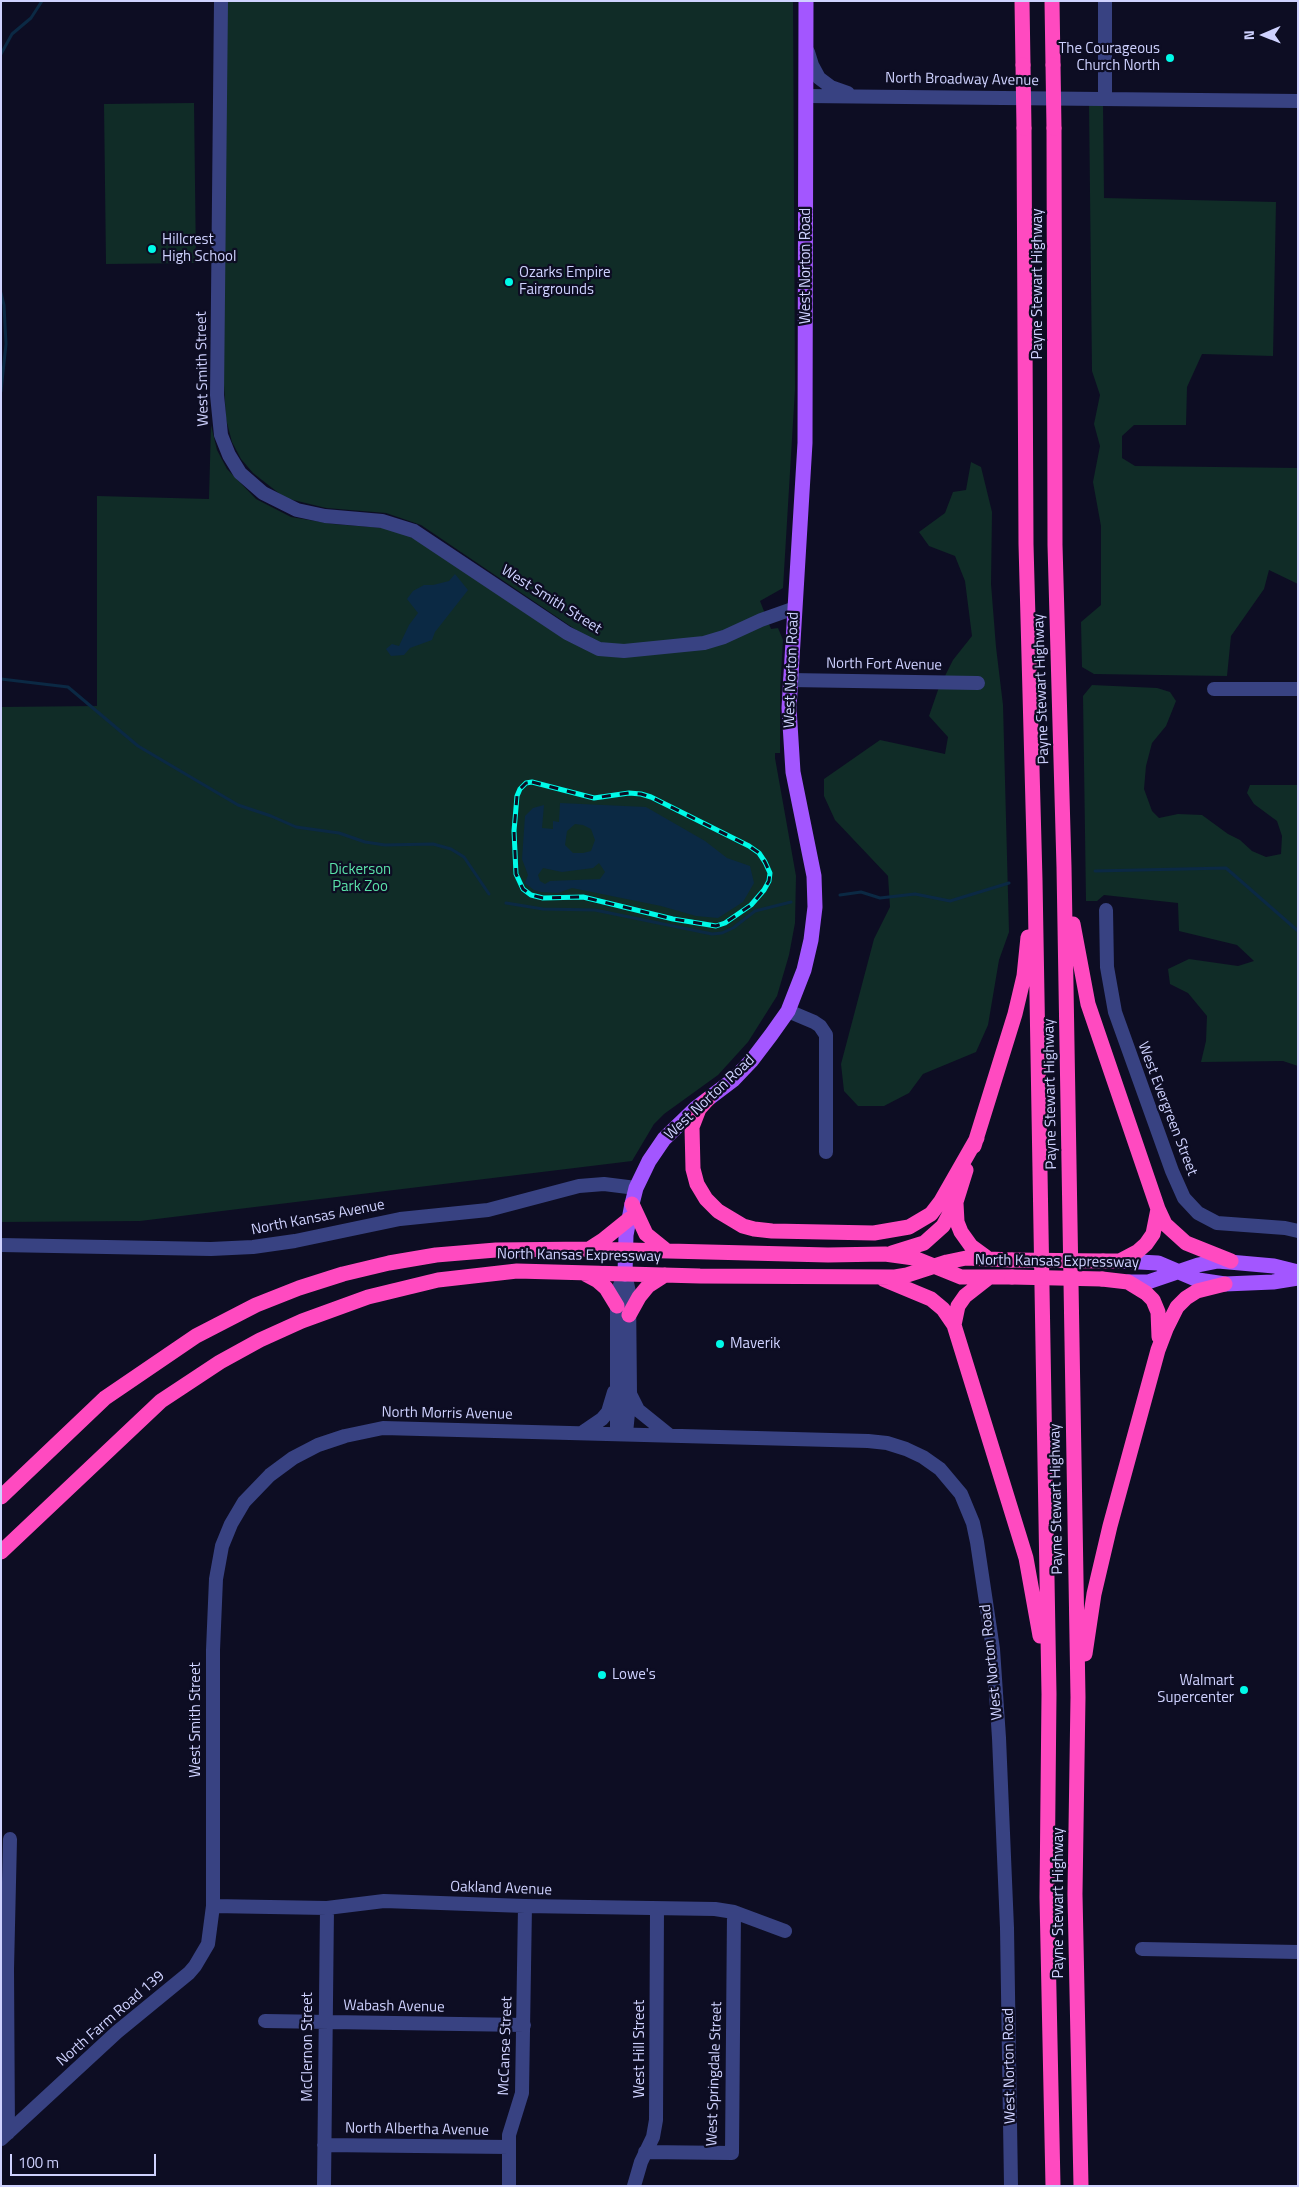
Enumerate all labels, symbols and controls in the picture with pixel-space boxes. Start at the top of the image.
north arrow [1239,10,1289,60]
text: N [1238,30,1259,40]
place label: The Courageous Church North [1058,40,1160,75]
marker: The Courageous Church North [1164,52,1176,64]
street label: North Broadway Avenue [885,70,1039,90]
street label: West Norton Road [797,208,815,324]
street label: Payne Stewart Highway [1029,209,1047,359]
place label: Hillcrest High School [162,231,237,266]
marker: Hillcrest High School [146,243,158,255]
place label: Ozarks Empire Fairgrounds [519,264,611,299]
marker: Ozarks Empire Fairgrounds [503,276,515,288]
street label: West Smith Street [193,311,213,427]
street label: West Smith Street [497,562,605,638]
street label: West Norton Road [781,612,803,728]
street label: Payne Stewart Highway [1030,613,1054,765]
street label: North Fort Avenue [826,655,942,675]
park label: Dickerson Park Zoo [329,861,391,896]
street label: Payne Stewart Highway [1041,1018,1061,1170]
street label: West Evergreen Street [1133,1040,1201,1178]
street label: West Norton Road [661,1052,759,1144]
street label: North Kansas Avenue [250,1196,386,1240]
street label: North Kansas Expressway [497,1246,661,1266]
street label: North Kansas Expressway [975,1252,1139,1272]
place label: Maverik [730,1335,780,1353]
marker: Maverik [714,1338,726,1350]
street label: North Morris Avenue [381,1404,513,1424]
street label: Payne Stewart Highway [1047,1423,1067,1575]
street label: West Norton Road [977,1603,1007,1721]
street label: West Smith Street [187,1662,205,1778]
place label: Lowe's [612,1666,656,1684]
marker: Lowe's [596,1669,608,1681]
place label: Walmart Supercenter [1157,1672,1234,1707]
marker: Walmart Supercenter [1238,1684,1250,1696]
street label: Payne Stewart Highway [1050,1828,1068,1978]
street label: Oakland Avenue [450,1878,552,1900]
street label: North Farm Road 139 [54,1967,168,2071]
street label: McClernon Street [299,1992,317,2102]
street label: McCanse Street [495,1996,517,2096]
street label: Wabash Avenue [343,1997,445,2017]
street label: West Hill Street [631,2000,649,2098]
street label: West Springdale Street [703,2001,727,2147]
street label: West Norton Road [1000,2008,1020,2124]
street label: North Albertha Avenue [345,2120,489,2140]
scale bar [12,2144,159,2176]
text: 100 m [18,2151,59,2174]

